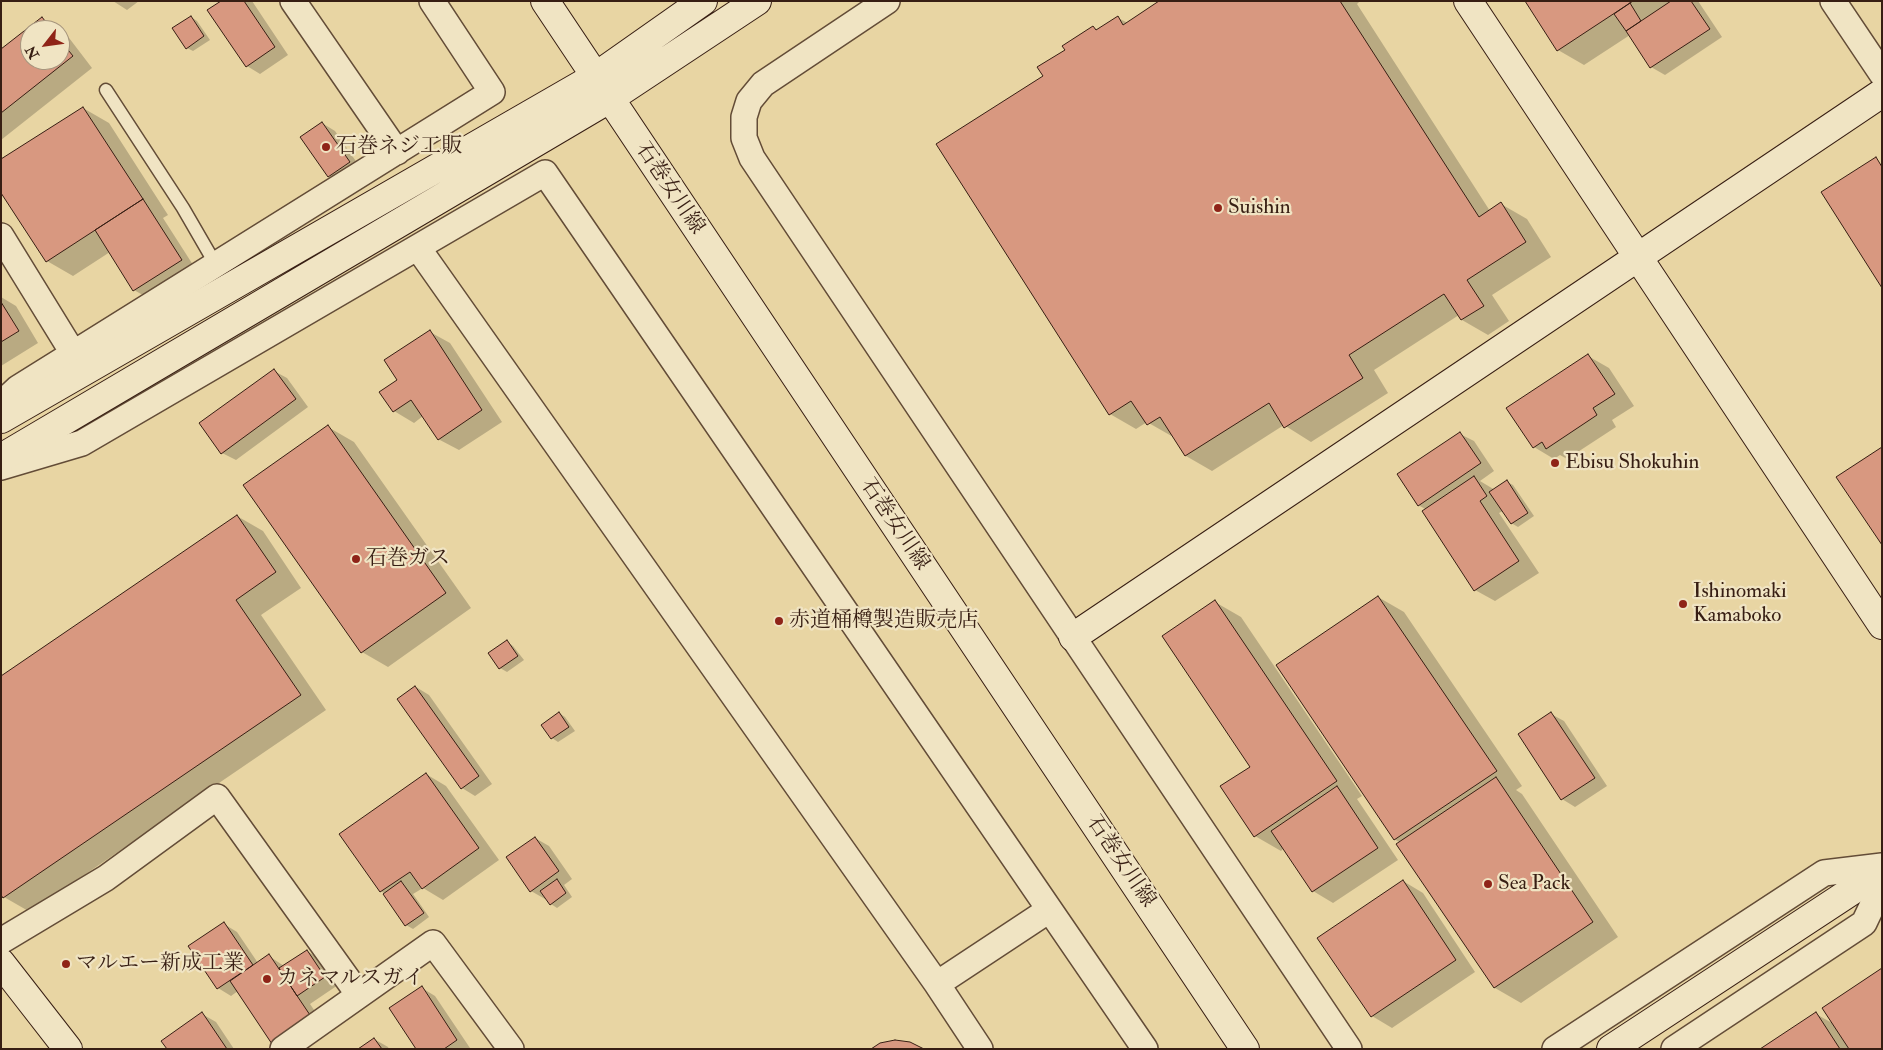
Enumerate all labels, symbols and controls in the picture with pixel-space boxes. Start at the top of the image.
north arrow [20,20,70,70]
text: N [22,43,43,62]
place label: 石巻ネジ工販 [336,134,462,160]
street label: 石巻女川線 [629,138,709,240]
marker: 石巻ネジ工販 [320,141,332,153]
place label: Suishin [1228,195,1291,221]
marker: Suishin [1212,202,1224,214]
place label: Ebisu Shokuhin [1565,450,1699,476]
marker: Ebisu Shokuhin [1549,457,1561,469]
street label: 石巻女川線 [854,474,934,576]
place label: 石巻ガス [366,546,450,572]
marker: 石巻ガス [350,553,362,565]
place label: Ishinomaki Kamaboko [1693,579,1787,629]
marker: Ishinomaki Kamaboko [1677,598,1689,610]
place label: 赤道桶樽製造販売店 [789,608,978,634]
marker: 赤道桶樽製造販売店 [773,615,785,627]
street label: 石巻女川線 [1080,811,1160,913]
place label: Sea Pack [1498,871,1570,897]
marker: Sea Pack [1482,878,1494,890]
place label: マルエー新成工業 [76,951,244,977]
marker: マルエー新成工業 [60,958,72,970]
place label: カネマルスガイ [277,966,424,992]
marker: カネマルスガイ [261,973,273,985]

